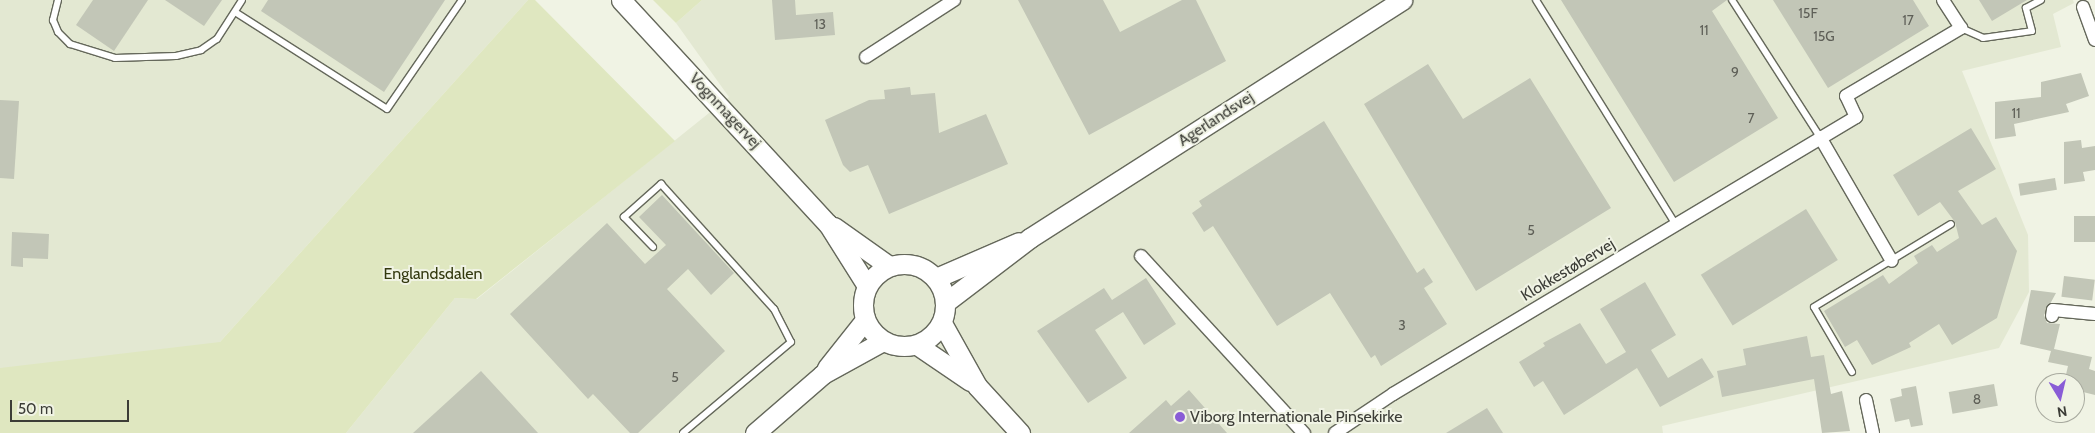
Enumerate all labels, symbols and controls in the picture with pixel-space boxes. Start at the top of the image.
house number: 15F [1798,5,1818,21]
house number: 17 [1902,12,1914,28]
house number: 13 [814,16,826,32]
house number: 11 [1699,22,1709,38]
house number: 15G [1813,28,1835,44]
house number: 9 [1731,64,1739,80]
street label: Vognmagervej [685,69,765,153]
street label: Agerlandsvej [1175,87,1257,151]
house number: 11 [2011,105,2021,121]
house number: 7 [1747,110,1755,126]
house number: 5 [1527,222,1535,238]
street label: Klokkestøbervej [1518,234,1618,306]
park label: Englandsdalen [384,264,482,284]
house number: 3 [1398,317,1406,333]
house number: 5 [671,369,679,385]
north arrow [2035,373,2085,423]
scale bar [12,390,131,422]
house number: 8 [1973,391,1981,407]
text: 50 m [18,400,53,418]
text: N [2056,402,2068,421]
place label: Viborg Internationale Pinsekirke [1190,407,1402,427]
marker: Viborg Internationale Pinsekirke [1174,411,1186,423]

